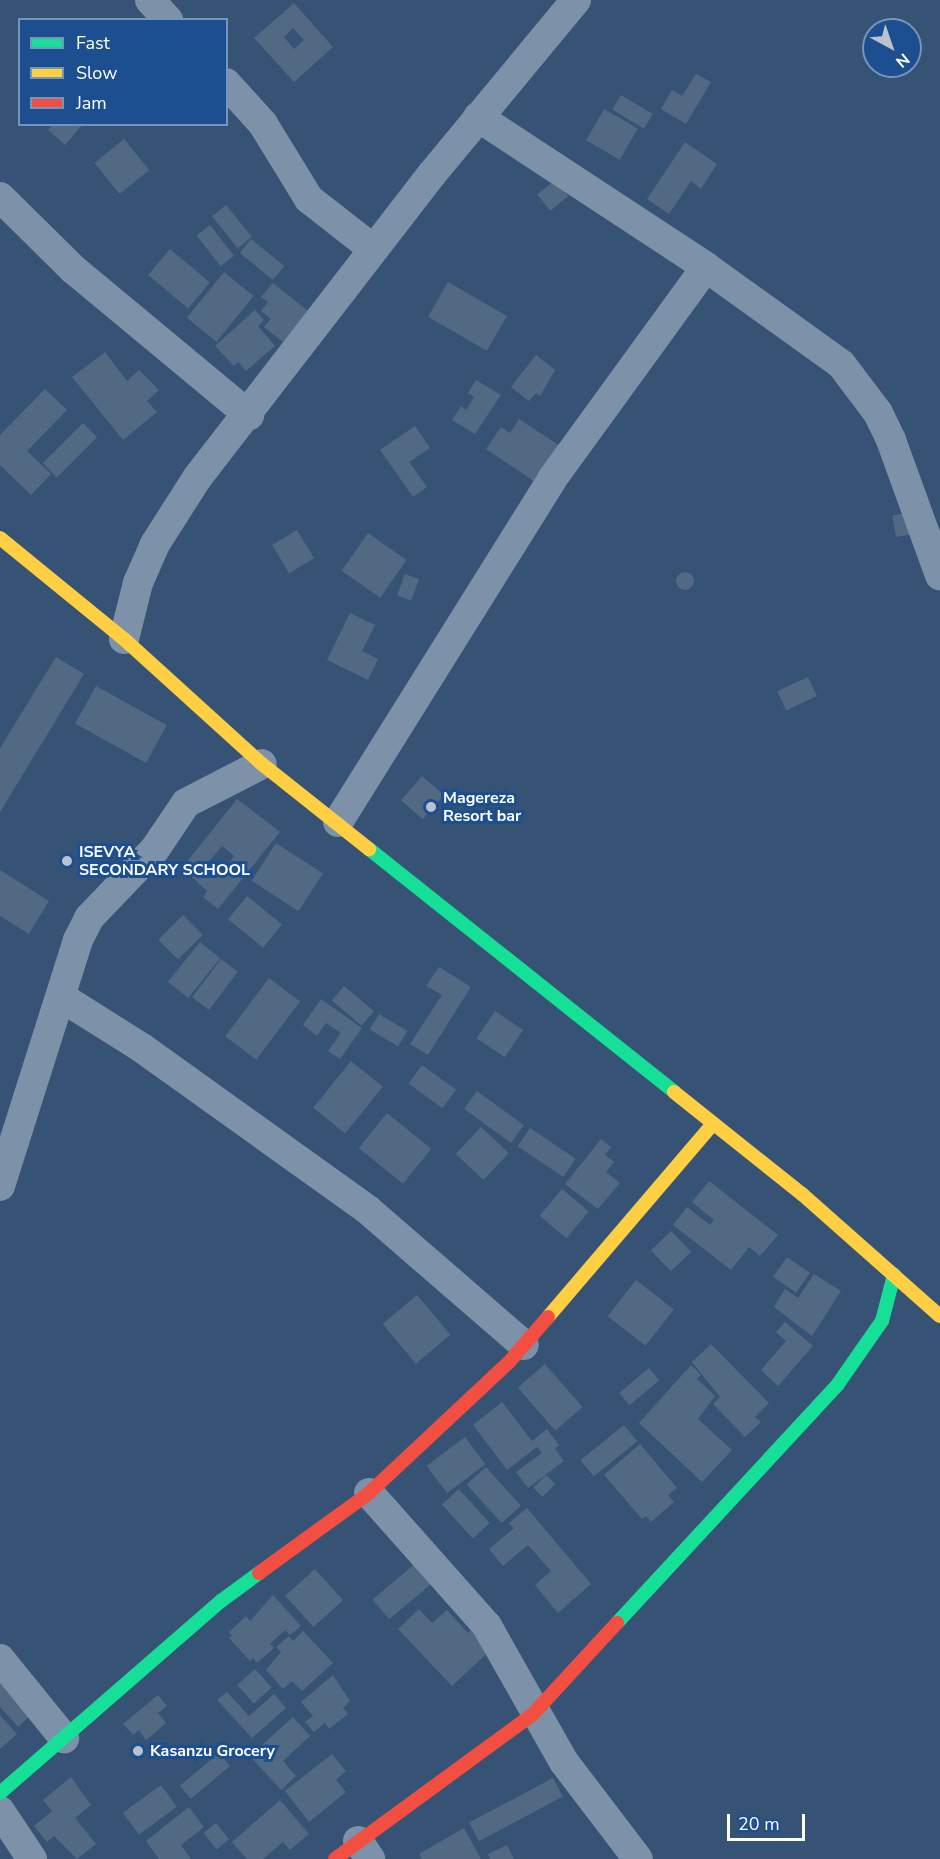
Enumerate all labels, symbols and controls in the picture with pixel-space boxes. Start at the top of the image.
legend [18,18,228,126]
north arrow [862,18,922,78]
text: Fast [76,31,110,55]
text: N [891,48,914,73]
text: Slow [76,61,117,85]
text: Jam [76,91,107,115]
place label: Magereza Resort bar [443,788,521,826]
marker: Magereza Resort bar [424,800,438,814]
place label: ISEVYA SECONDARY SCHOOL [79,842,250,880]
marker: ISEVYA SECONDARY SCHOOL [60,854,74,868]
place label: Kasanzu Grocery [150,1741,275,1761]
marker: Kasanzu Grocery [131,1744,145,1758]
scale bar [730,1802,808,1840]
text: 20 m [738,1812,780,1836]

